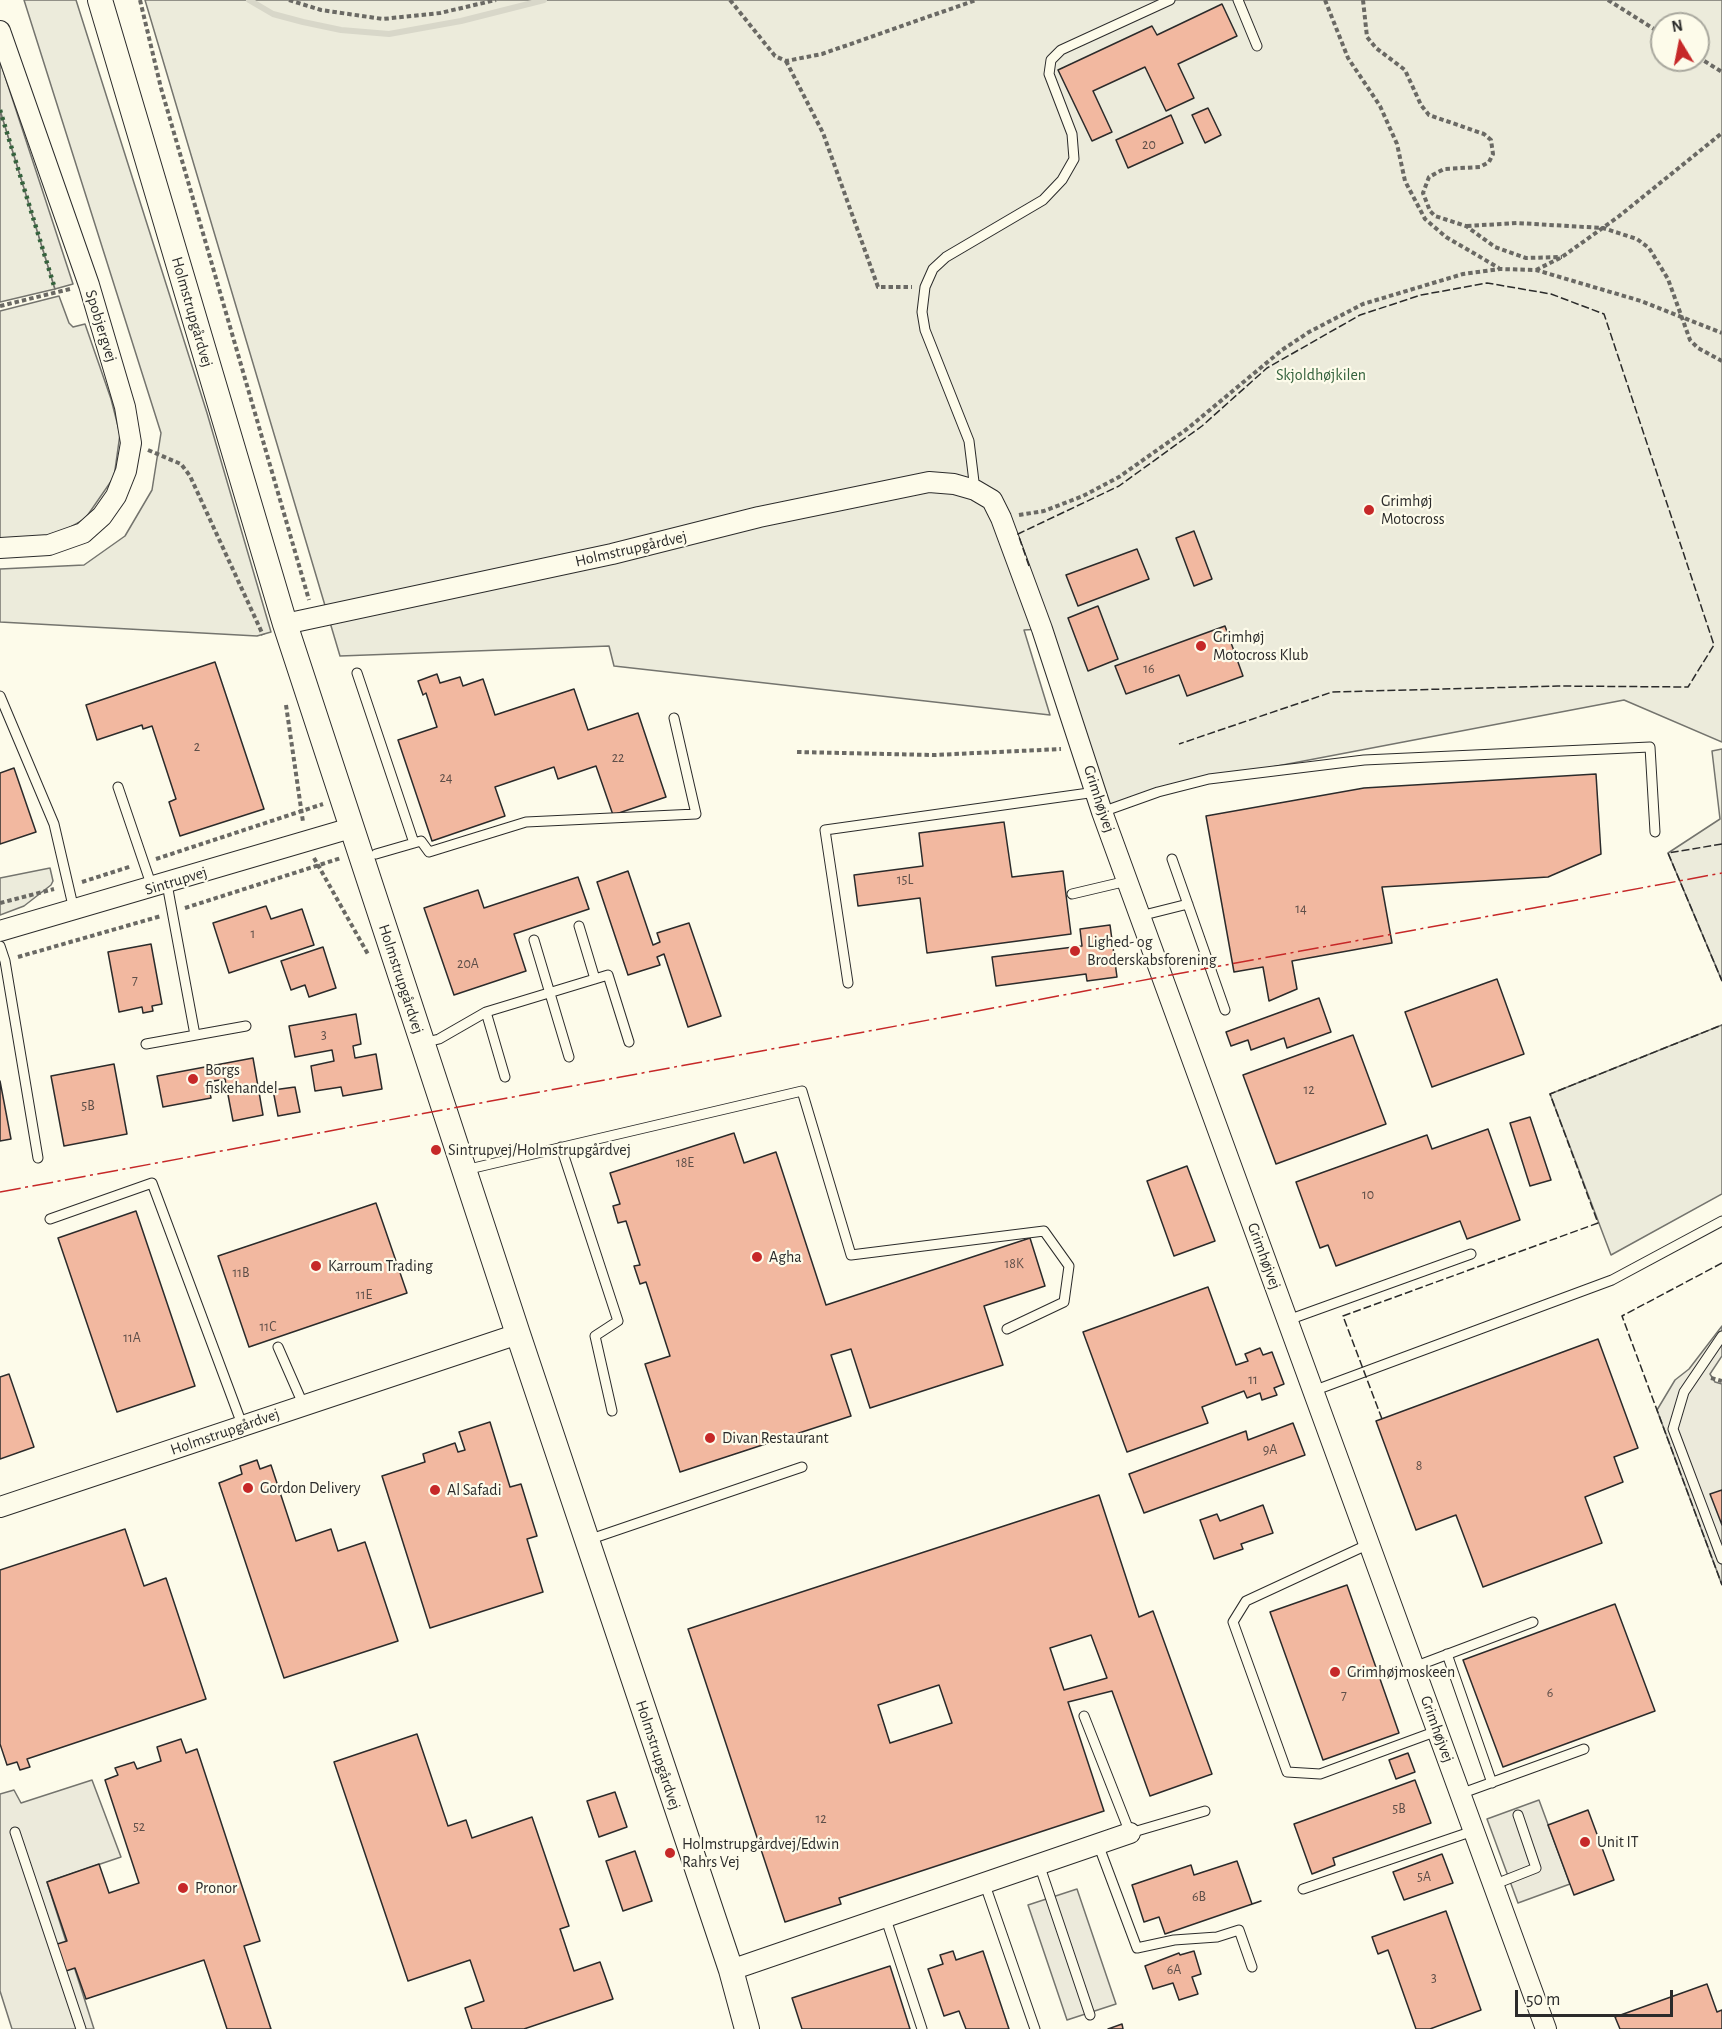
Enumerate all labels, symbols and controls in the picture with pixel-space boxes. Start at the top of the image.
north arrow [1650,12,1710,72]
text: N [1670,17,1684,35]
house number: 20 [1142,137,1156,153]
street label: Holmstrupgårdvej [167,255,217,369]
street label: Spobjergvej [81,288,121,364]
park label: Skjoldhøjkilen [1276,365,1366,385]
place label: Grimhøj Motocross [1381,491,1445,529]
marker: Grimhøj Motocross [1362,503,1376,517]
street label: Holmstrupgårdvej [573,527,689,571]
place label: Grimhøj Motocross Klub [1213,627,1308,665]
marker: Grimhøj Motocross Klub [1194,639,1208,653]
house number: 16 [1143,661,1155,677]
house number: 2 [194,739,200,755]
house number: 22 [612,750,624,766]
street label: Grimhøjvej [1079,763,1119,835]
house number: 24 [439,770,453,786]
street label: Sintrupvej [142,862,210,900]
house number: 15L [897,872,913,888]
house number: 14 [1295,901,1307,917]
street label: Holmstrupgårdvej [374,922,428,1036]
house number: 1 [251,926,255,942]
place label: Lighed- og Broderskabsforening [1087,932,1217,970]
marker: Lighed- og Broderskabsforening [1068,944,1082,958]
house number: 20A [457,956,479,972]
house number: 7 [132,972,138,988]
house number: 3 [321,1027,327,1043]
place label: Borgs fiskehandel [205,1060,278,1098]
marker: Borgs fiskehandel [186,1072,200,1086]
house number: 12 [1303,1082,1315,1098]
house number: 5B [81,1098,95,1114]
place label: Sintrupvej/Holmstrupgårdvej [448,1140,631,1160]
marker: Sintrupvej/Holmstrupgårdvej [429,1143,443,1157]
house number: 18E [676,1155,694,1171]
house number: 10 [1362,1187,1374,1203]
street label: Grimhøjvej [1243,1220,1285,1292]
place label: Agha [769,1247,802,1267]
marker: Agha [750,1250,764,1264]
place label: Karroum Trading [328,1256,433,1276]
house number: 18K [1004,1256,1024,1272]
marker: Karroum Trading [309,1259,323,1273]
house number: 11B [232,1265,250,1281]
house number: 11E [356,1287,372,1303]
house number: 11C [260,1319,276,1335]
house number: 11A [123,1330,141,1346]
house number: 11 [1248,1372,1258,1388]
street label: Holmstrupgårdvej [168,1404,282,1460]
place label: Divan Restaurant [722,1428,829,1448]
marker: Divan Restaurant [703,1431,717,1445]
house number: 9A [1263,1442,1277,1458]
house number: 8 [1416,1458,1422,1474]
place label: Gordon Delivery [260,1478,361,1498]
place label: Al Safadi [447,1480,502,1500]
marker: Gordon Delivery [241,1481,255,1495]
marker: Al Safadi [428,1483,442,1497]
place label: Grimhøjmoskeen [1347,1662,1455,1682]
marker: Grimhøjmoskeen [1328,1665,1342,1679]
house number: 6 [1547,1685,1553,1701]
house number: 7 [1341,1687,1347,1703]
street label: Grimhøjvej [1416,1693,1458,1765]
street label: Holmstrupgårdvej [631,1698,685,1812]
house number: 5B [1392,1801,1406,1817]
house number: 12 [815,1811,827,1827]
house number: 52 [133,1819,145,1835]
place label: Unit IT [1597,1832,1638,1852]
place label: Holmstrupgårdvej/Edwin Rahrs Vej [682,1834,839,1872]
marker: Unit IT [1578,1835,1592,1849]
marker: Holmstrupgårdvej/Edwin Rahrs Vej [663,1846,677,1860]
house number: 5A [1417,1869,1431,1885]
place label: Pronor [195,1878,237,1898]
marker: Pronor [176,1881,190,1895]
house number: 6B [1192,1889,1206,1905]
house number: 6A [1167,1962,1181,1978]
house number: 3 [1431,1970,1437,1986]
scale bar [1518,1978,1676,2016]
text: 50 m [1526,1991,1560,2009]

